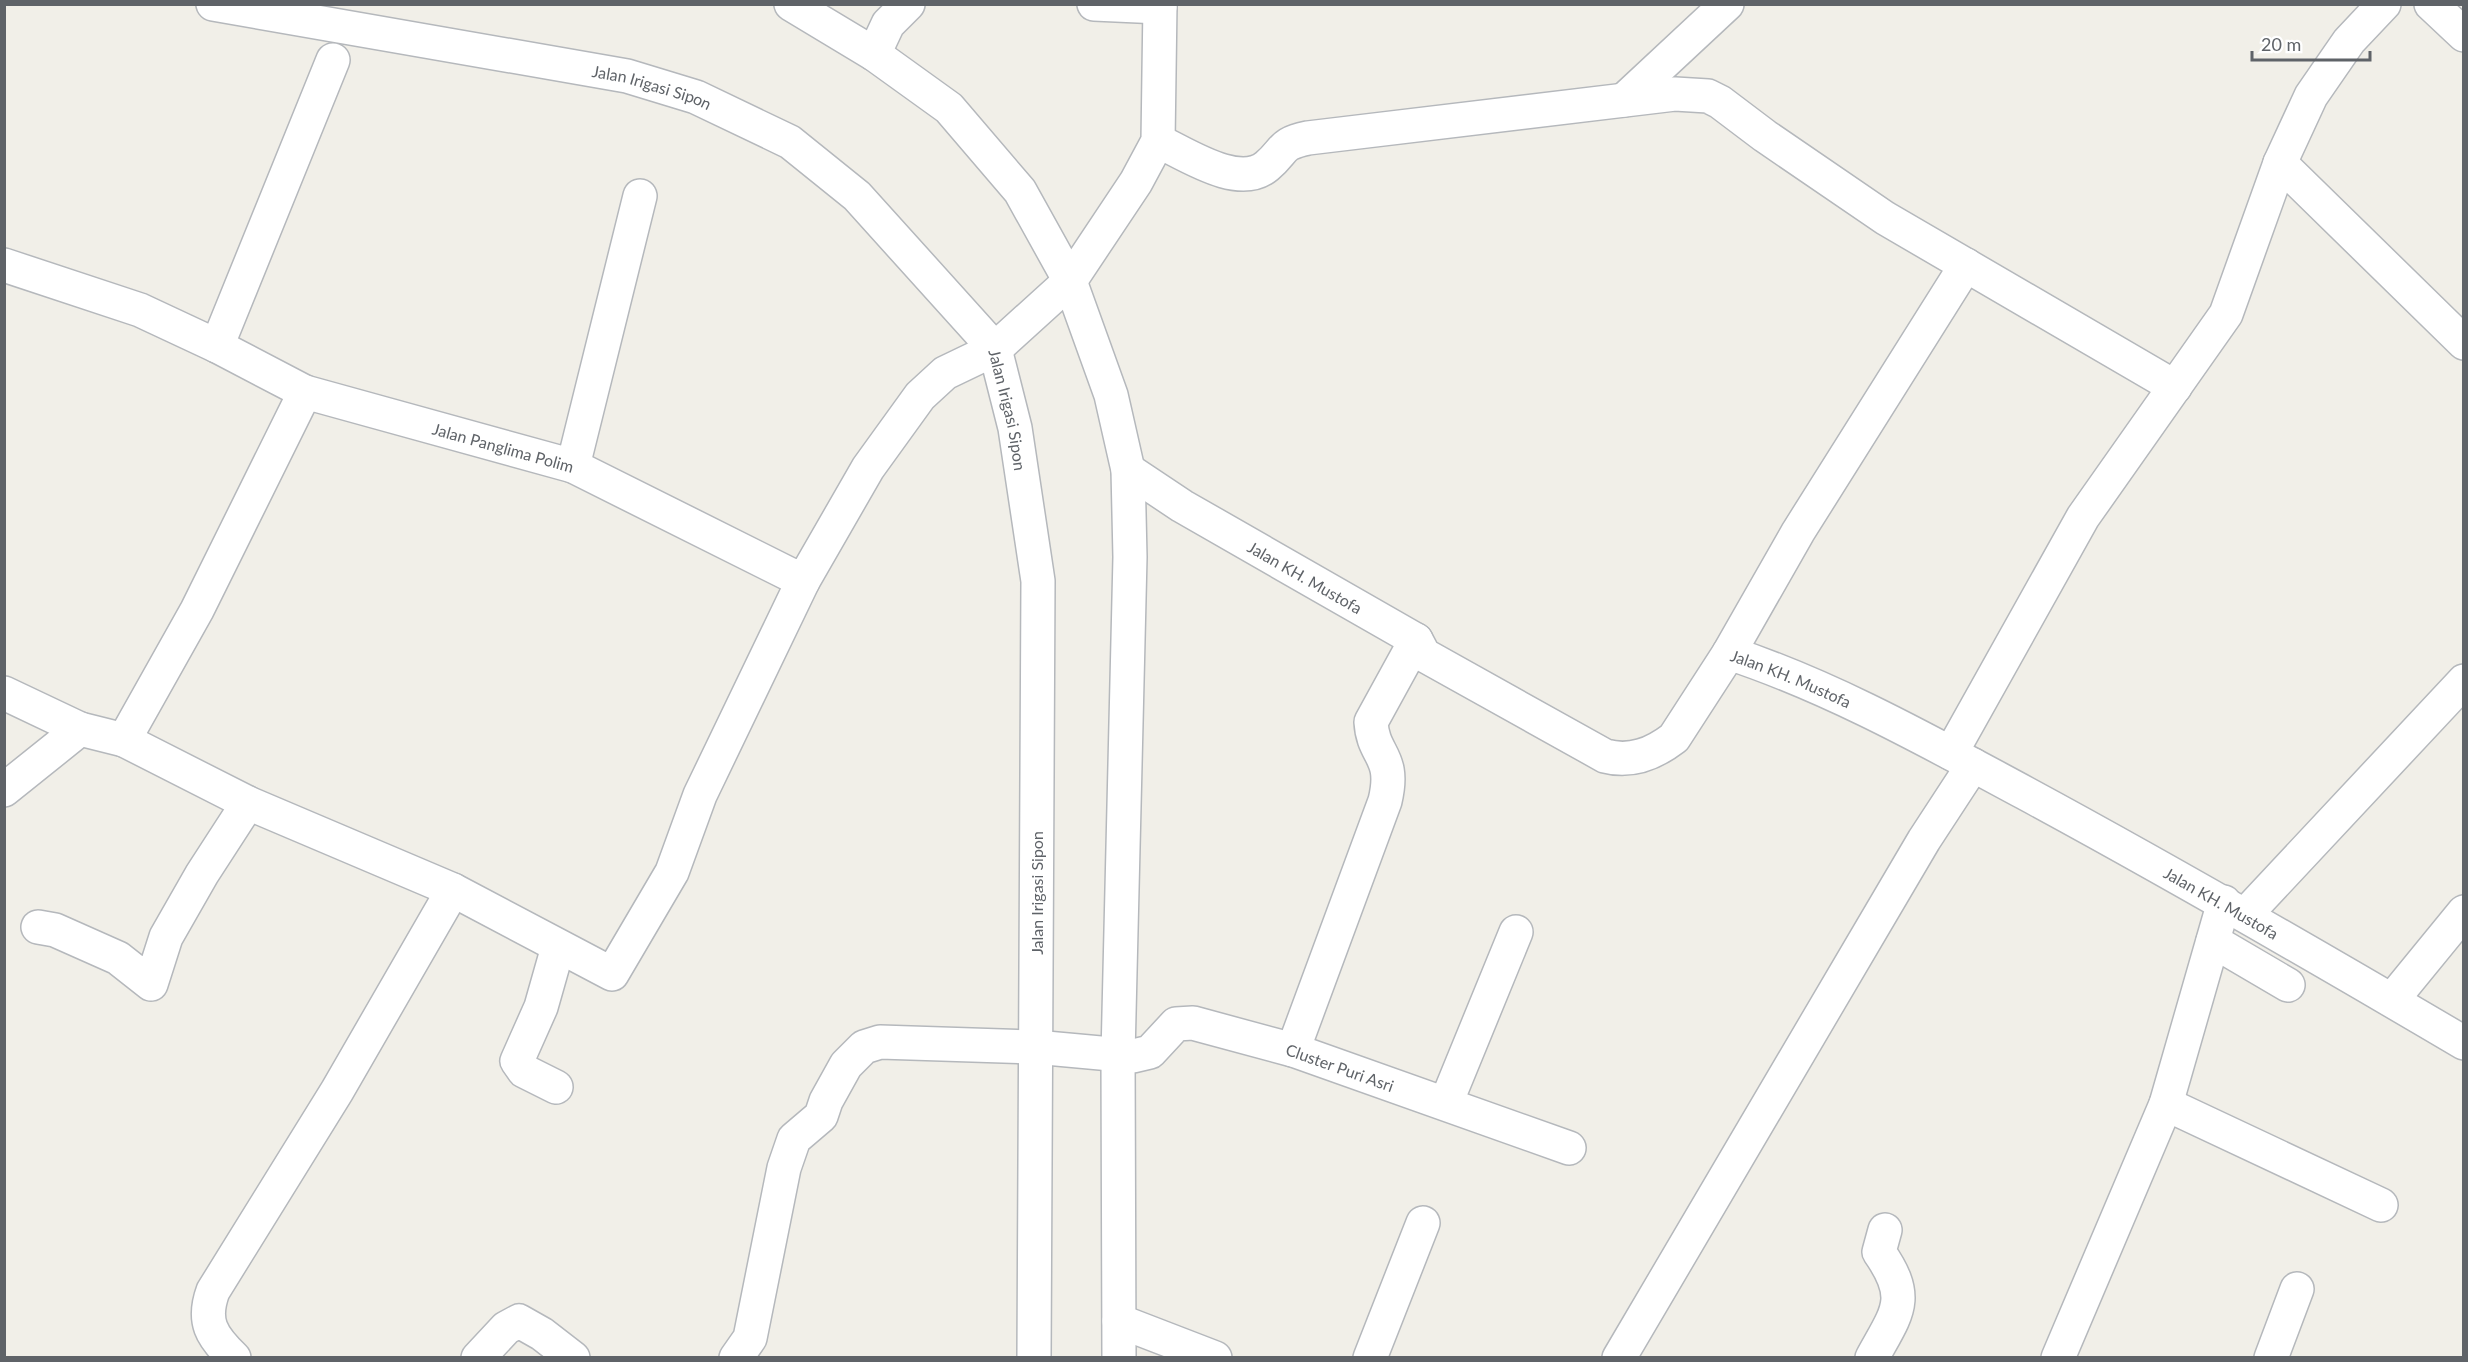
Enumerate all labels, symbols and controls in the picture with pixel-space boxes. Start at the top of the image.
scale bar [2252,24,2370,62]
text: 20 m [2261,33,2301,55]
street label: Jalan Irigasi Sipon [591,61,715,113]
street label: Jalan Irigasi Sipon [986,347,1031,472]
street label: Jalan Panglima Polim [431,418,576,475]
street label: Jalan KH. Mustofa [1245,536,1366,617]
street label: Jalan KH. Mustofa [1728,645,1854,711]
street label: Jalan Irigasi Sipon [1027,831,1046,955]
street label: Jalan KH. Mustofa [2161,862,2282,942]
street label: Cluster Puri Asri [1284,1039,1397,1095]

